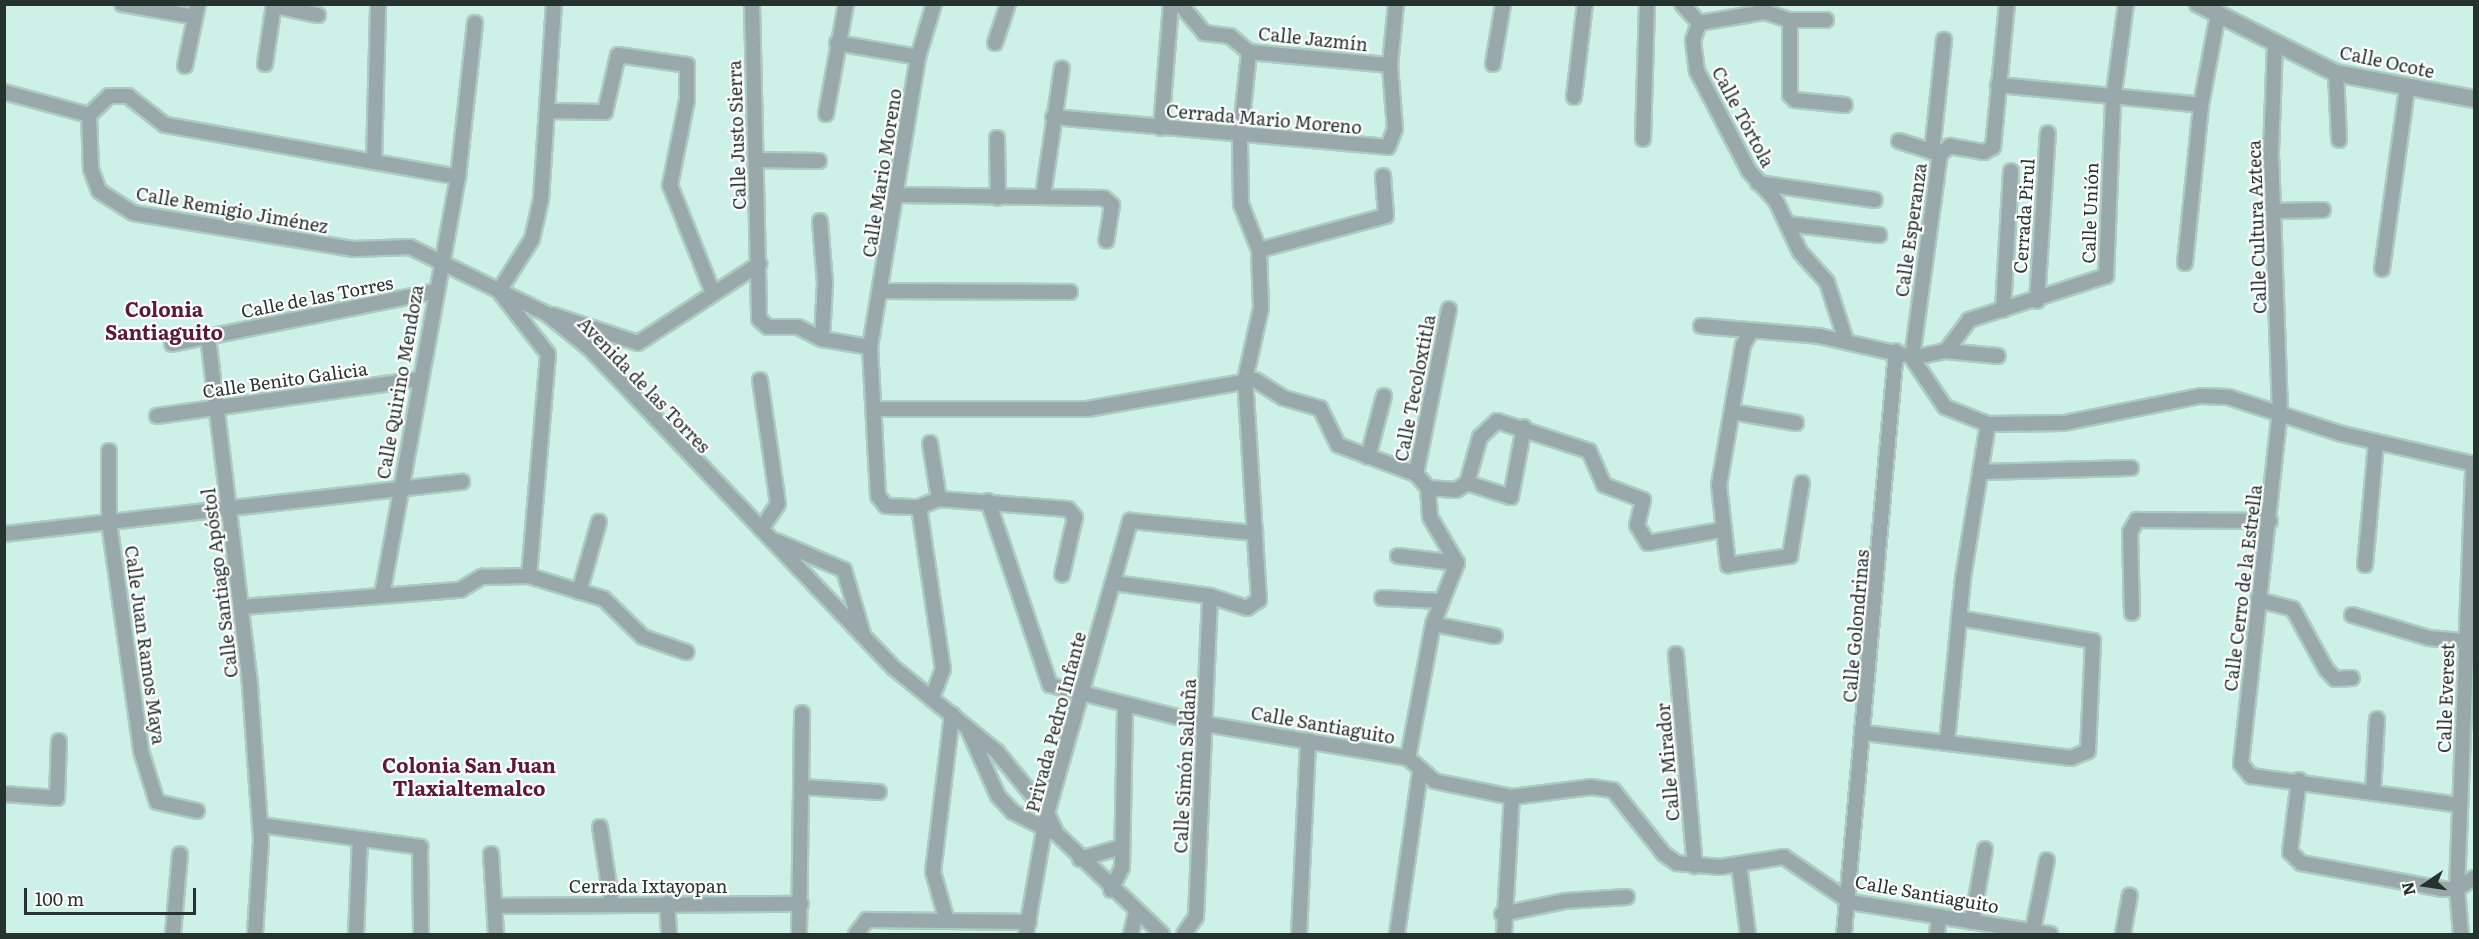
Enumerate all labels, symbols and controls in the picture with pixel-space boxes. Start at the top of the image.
street label: Calle Jazmín [1257,23,1369,55]
street label: Calle Ocote [2338,41,2436,83]
street label: Calle Justo Sierra [724,60,750,210]
street label: Calle Tórtola [1707,63,1779,171]
street label: Calle Mario Moreno [858,87,906,259]
street label: Cerrada Mario Moreno [1165,100,1363,138]
street label: Calle Cultura Azteca [2243,140,2271,314]
street label: Cerrada Pirul [2009,158,2039,274]
street label: Calle Esperanza [1891,162,1931,298]
street label: Calle Unión [2077,162,2103,264]
street label: Calle Remigio Jiménez [134,182,330,238]
street label: Calle de las Torres [239,272,395,322]
street label: Calle Quirino Mendoza [372,283,428,481]
district label: Colonia Santiaguito [105,296,223,343]
street label: Avenida de las Torres [573,312,715,458]
street label: Calle Tecoloxtitla [1390,313,1440,463]
street label: Calle Benito Galicia [201,358,369,402]
street label: Calle Cerro de la Estrella [2220,483,2266,693]
street label: Calle Santiago Apóstol [198,487,242,679]
street label: Calle Juan Ramos Maya [120,544,170,746]
street label: Calle Golondrinas [1839,548,1873,704]
street label: Privada Pedro Infante [1021,629,1091,815]
street label: Calle Everest [2433,643,2459,753]
street label: Calle Simón Saldaña [1170,678,1200,854]
street label: Calle Santiaguito [1249,702,1397,748]
street label: Calle Mirador [1652,702,1684,822]
district label: Colonia San Juan Tlaxialtemalco [382,752,556,799]
north arrow [2395,855,2455,915]
street label: Calle Santiaguito [1853,871,2001,917]
street label: Cerrada Ixtayopan [569,875,727,897]
scale bar [27,876,200,914]
text: N [2394,880,2421,898]
text: 100 m [35,885,84,912]

